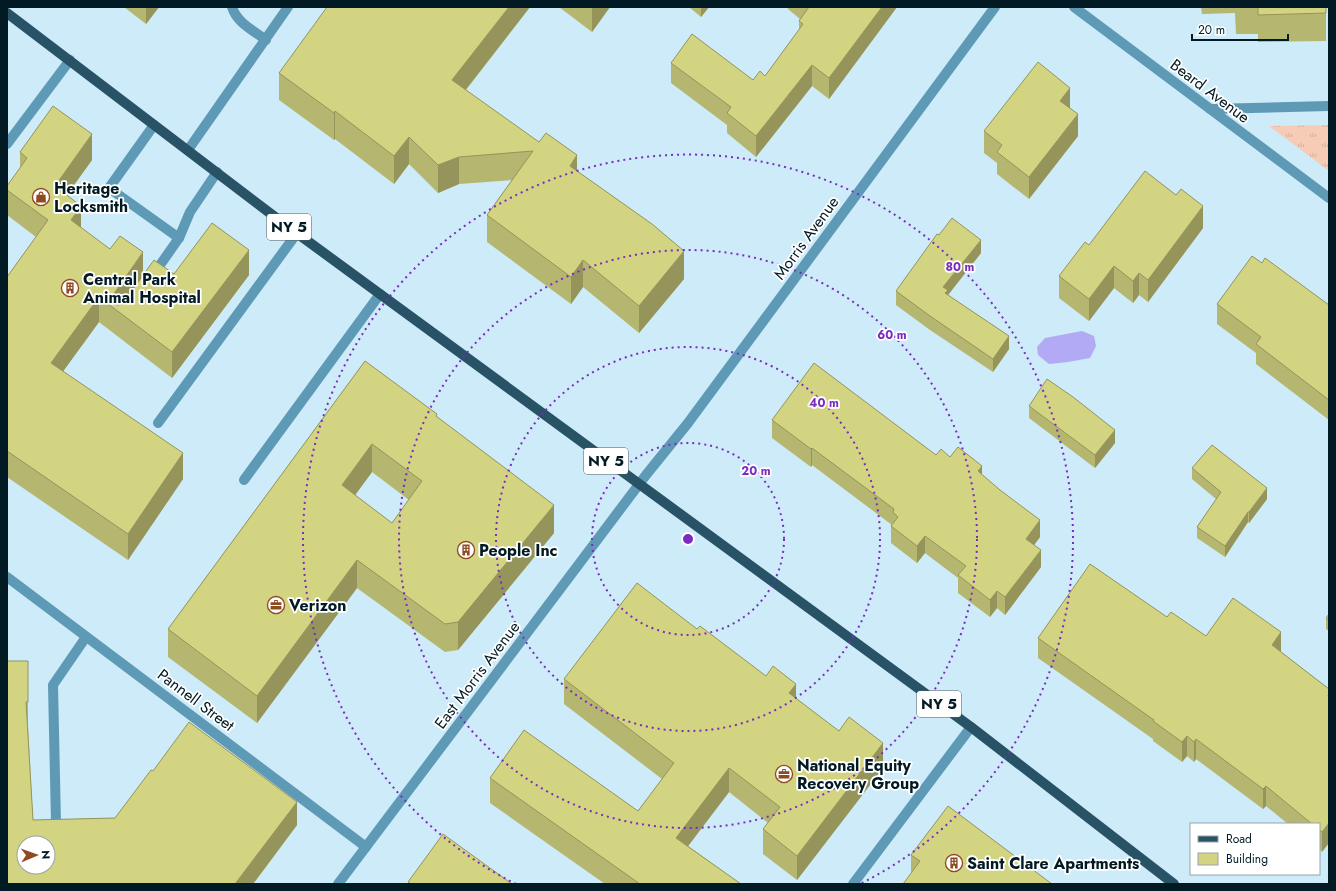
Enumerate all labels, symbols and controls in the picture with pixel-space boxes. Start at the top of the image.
scale bar [1192,16,1288,42]
text: 20 m [1198,21,1225,39]
street label: Beard Avenue [1165,53,1255,129]
place label: Heritage Locksmith [54,177,128,218]
shop icon: Heritage Locksmith [31,187,51,207]
street label: Morris Avenue [768,192,844,284]
road number: NY 5 [267,214,311,240]
text: 80 m [946,258,975,276]
place label: Central Park Animal Hospital [82,268,201,309]
building icon: Central Park Animal Hospital [60,278,80,298]
text: 60 m [877,326,907,344]
text: 40 m [809,394,839,412]
road number: NY 5 [584,448,628,474]
text: 20 m [741,462,771,480]
centre of rings [681,532,695,546]
place label: People Inc [479,539,558,562]
building icon: People Inc [456,540,476,560]
place label: Verizon [288,594,346,617]
office icon: Verizon [266,595,286,615]
street label: East Morris Avenue [429,616,525,734]
street label: Pannell Street [153,663,240,737]
road number: NY 5 [917,691,961,717]
place label: National Equity Recovery Group [797,754,919,795]
office icon: National Equity Recovery Group [774,764,794,784]
legend [1190,823,1320,875]
text: Road [1226,830,1252,848]
north arrow [16,835,56,875]
text: N [38,850,54,859]
text: Building [1226,850,1268,868]
place label: Saint Clare Apartments [967,852,1139,875]
building icon: Saint Clare Apartments [944,853,964,873]

